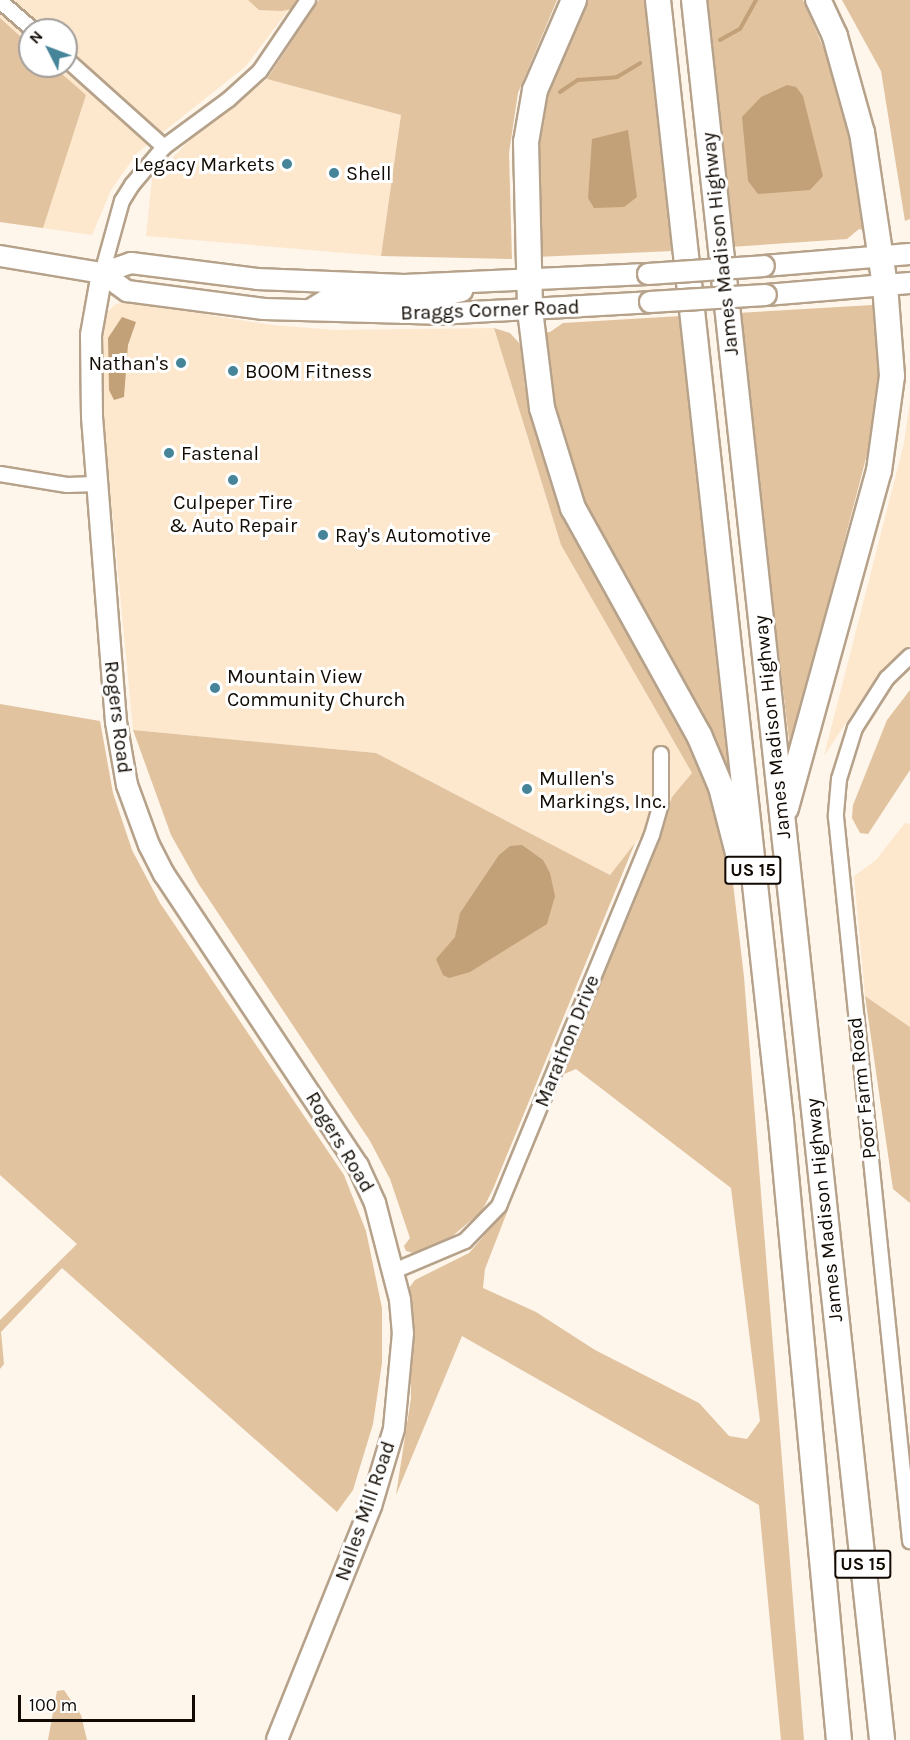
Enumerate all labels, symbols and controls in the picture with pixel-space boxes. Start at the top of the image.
north arrow [18,18,78,78]
text: N [25,26,47,48]
street label: James Madison Highway [696,131,744,357]
place label: Legacy Markets [134,152,275,176]
marker: Legacy Markets [280,157,294,171]
place label: Shell [346,161,392,185]
marker: Shell [327,166,341,180]
street label: Braggs Corner Road [400,295,580,325]
place label: Nathan's [88,351,169,375]
marker: Nathan's [174,356,188,370]
place label: BOOM Fitness [245,359,372,383]
marker: BOOM Fitness [226,364,240,378]
place label: Fastenal [181,441,259,465]
marker: Fastenal [162,446,176,460]
marker: Culpeper Tire & Auto Repair [226,473,240,487]
place label: Culpeper Tire & Auto Repair [169,490,297,537]
place label: Ray's Automotive [335,523,491,547]
marker: Ray's Automotive [316,528,330,542]
street label: James Madison Highway [748,614,796,840]
street label: Rogers Road [99,659,137,775]
place label: Mountain View Community Church [227,664,405,711]
marker: Mountain View Community Church [208,681,222,695]
place label: Mullen's Markings, Inc. [539,766,666,813]
marker: Mullen's Markings, Inc. [520,782,534,796]
road number: US 15 [723,855,783,885]
street label: Marathon Drive [530,971,604,1111]
street label: Poor Farm Road [843,1016,881,1160]
street label: Rogers Road [301,1087,379,1197]
street label: James Madison Highway [800,1097,848,1323]
street label: Nalles Mill Road [330,1438,400,1584]
road number: US 15 [833,1549,893,1579]
scale bar [21,1683,198,1721]
text: 100 m [29,1694,77,1716]

